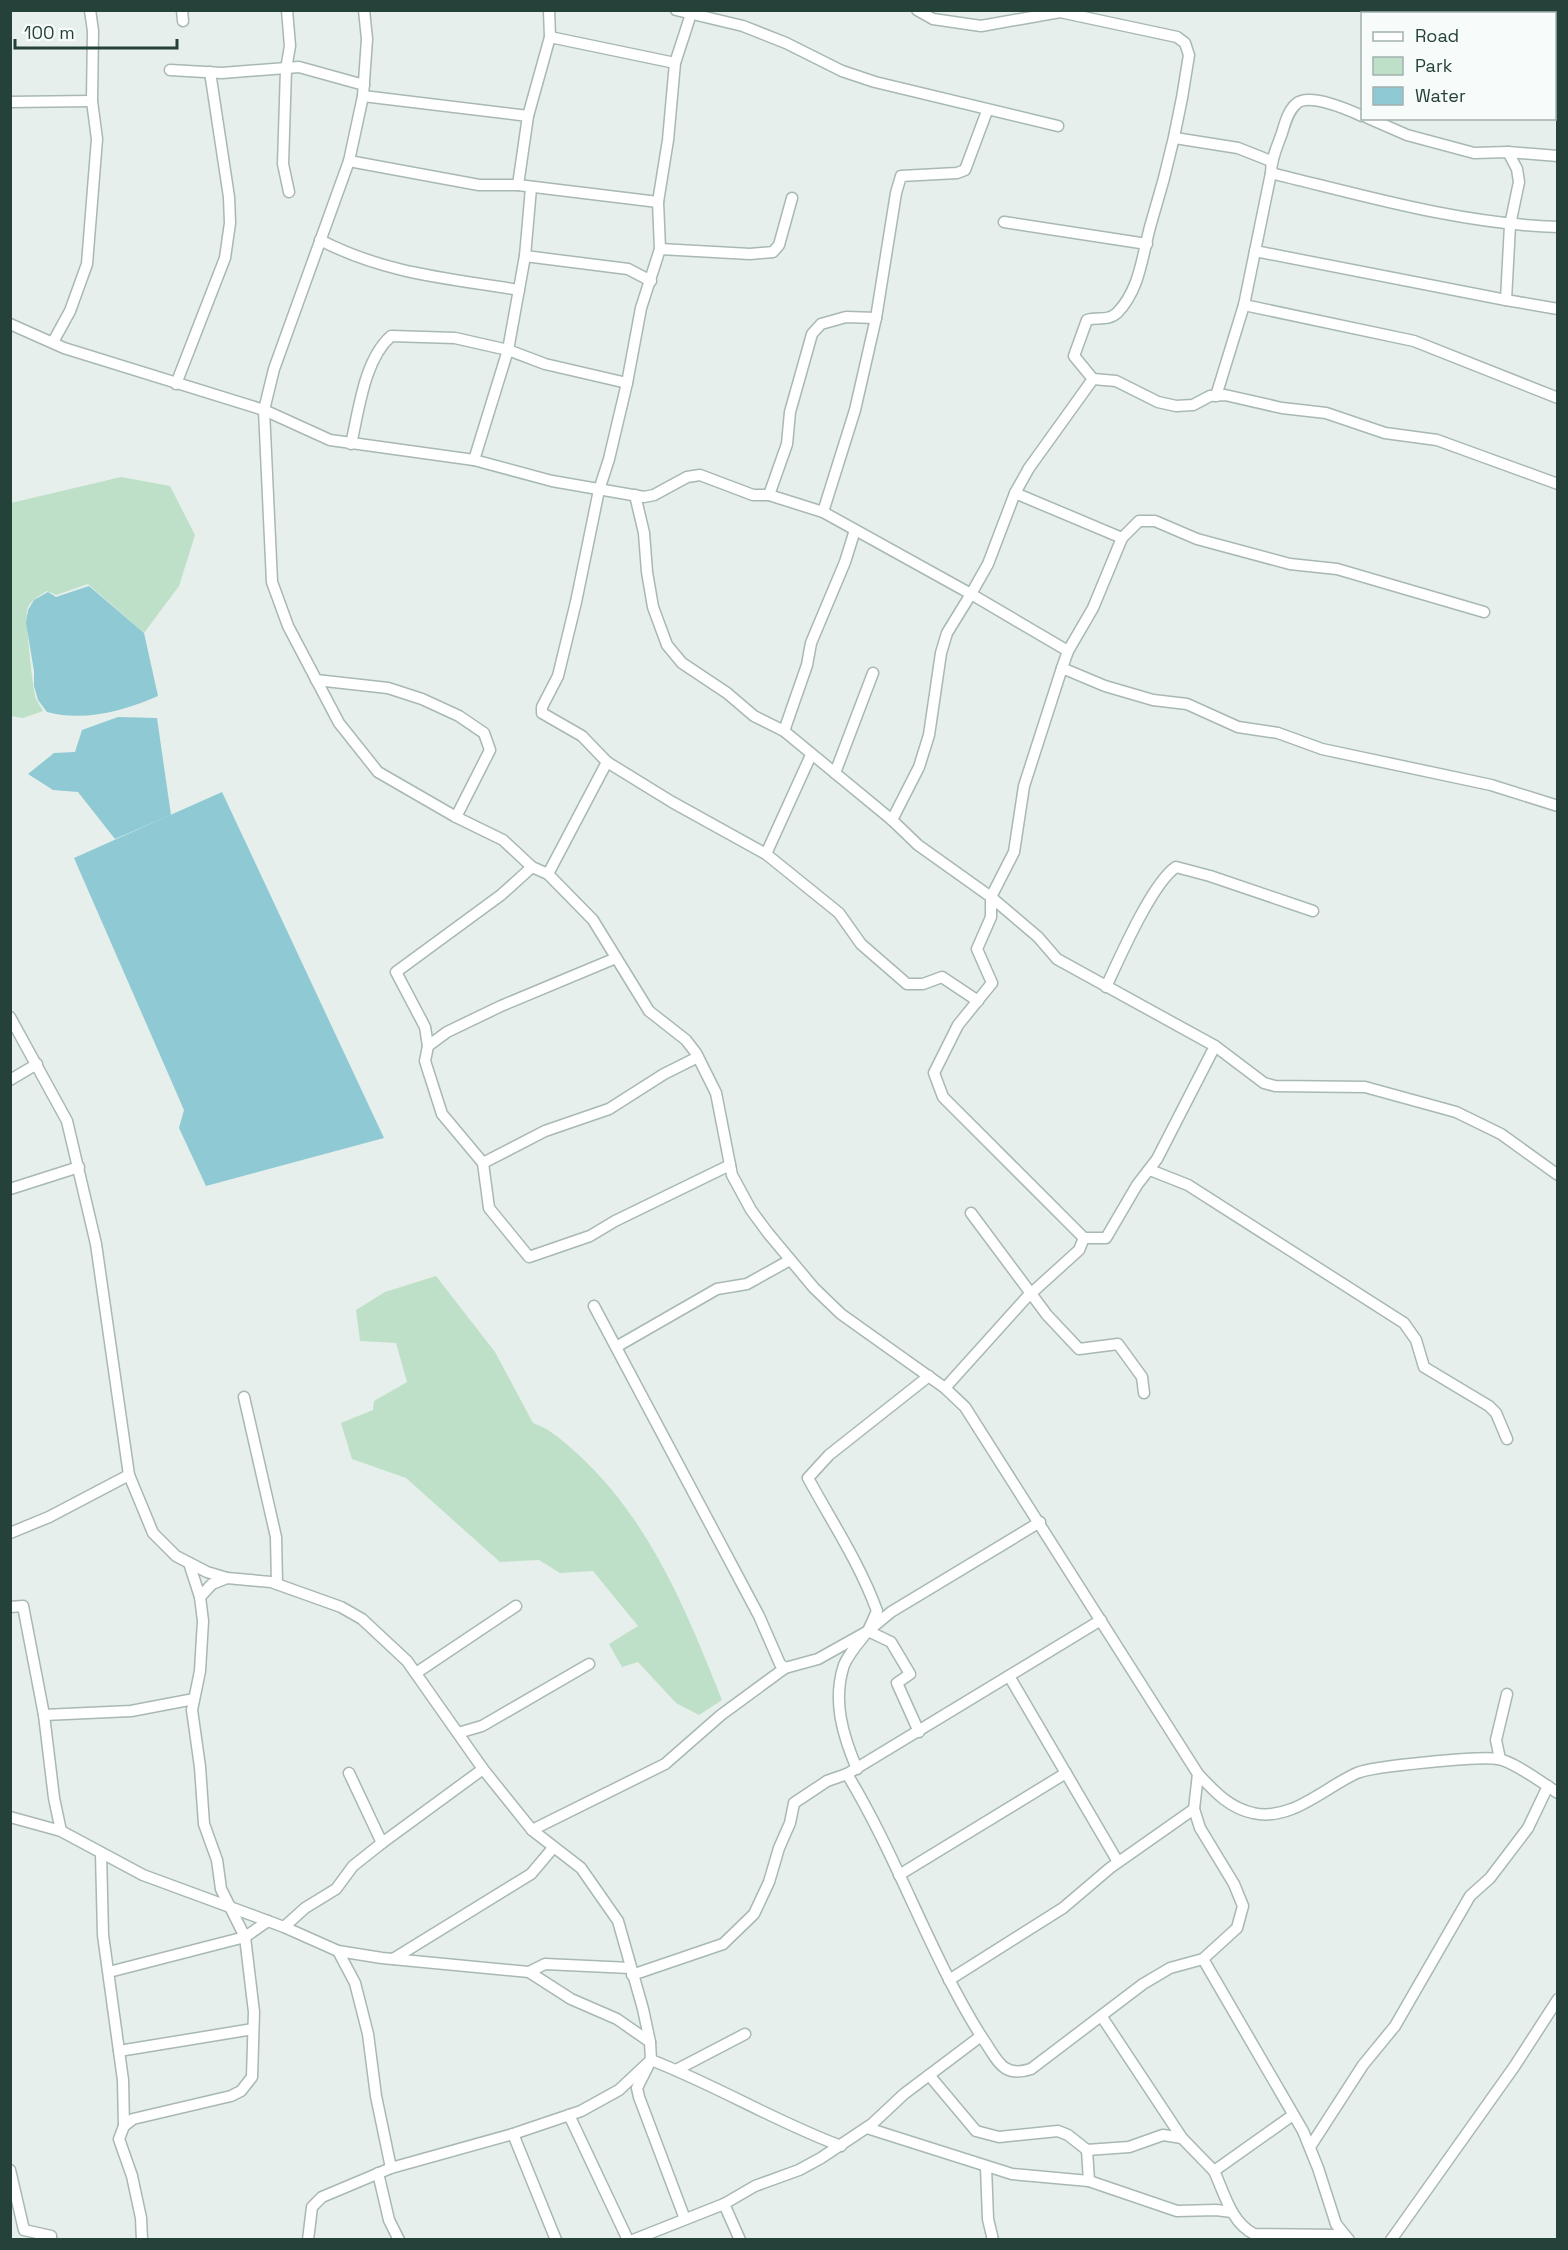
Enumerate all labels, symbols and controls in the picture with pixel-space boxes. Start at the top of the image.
scale bar [15,12,177,50]
legend [1361,12,1556,120]
text: 100 m [24,21,75,44]
text: Road [1415,24,1459,47]
text: Park [1415,54,1453,77]
text: Water [1415,84,1466,107]

